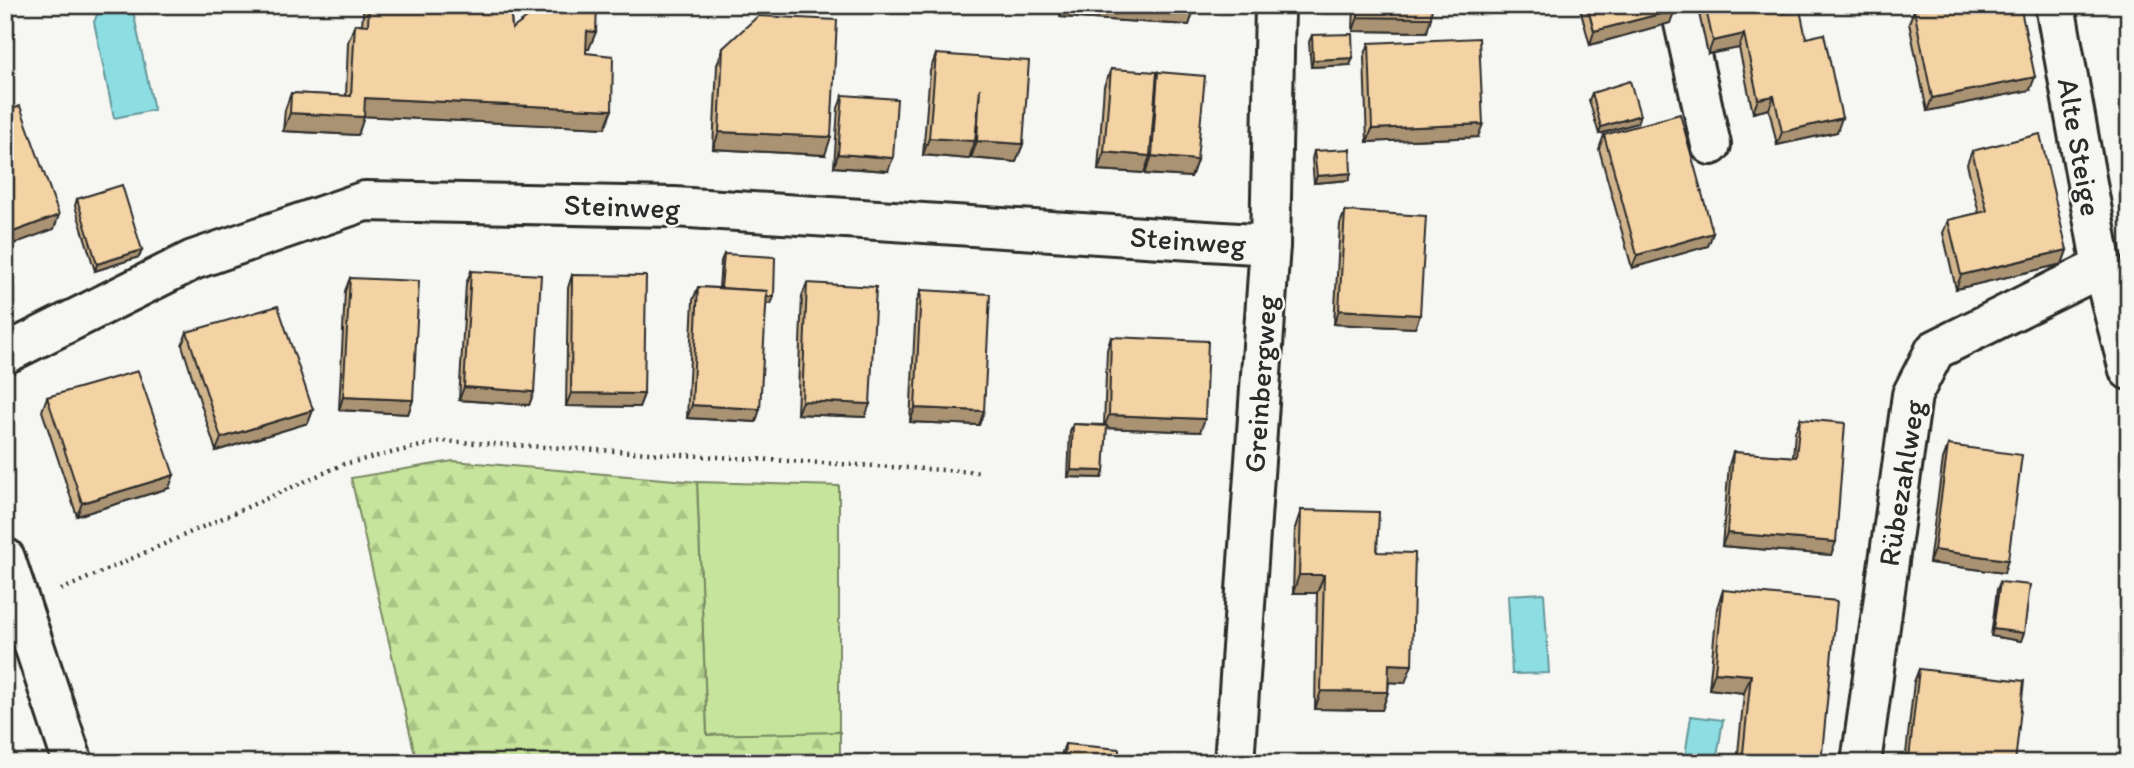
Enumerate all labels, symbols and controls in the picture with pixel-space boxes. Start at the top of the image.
street label: Alte Steige [2050,75,2110,219]
street label: Steinweg [563,185,681,227]
street label: Steinweg [1129,217,1248,263]
street label: Greinbergweg [1235,293,1285,474]
street label: Rübezahlweg [1870,397,1932,569]

